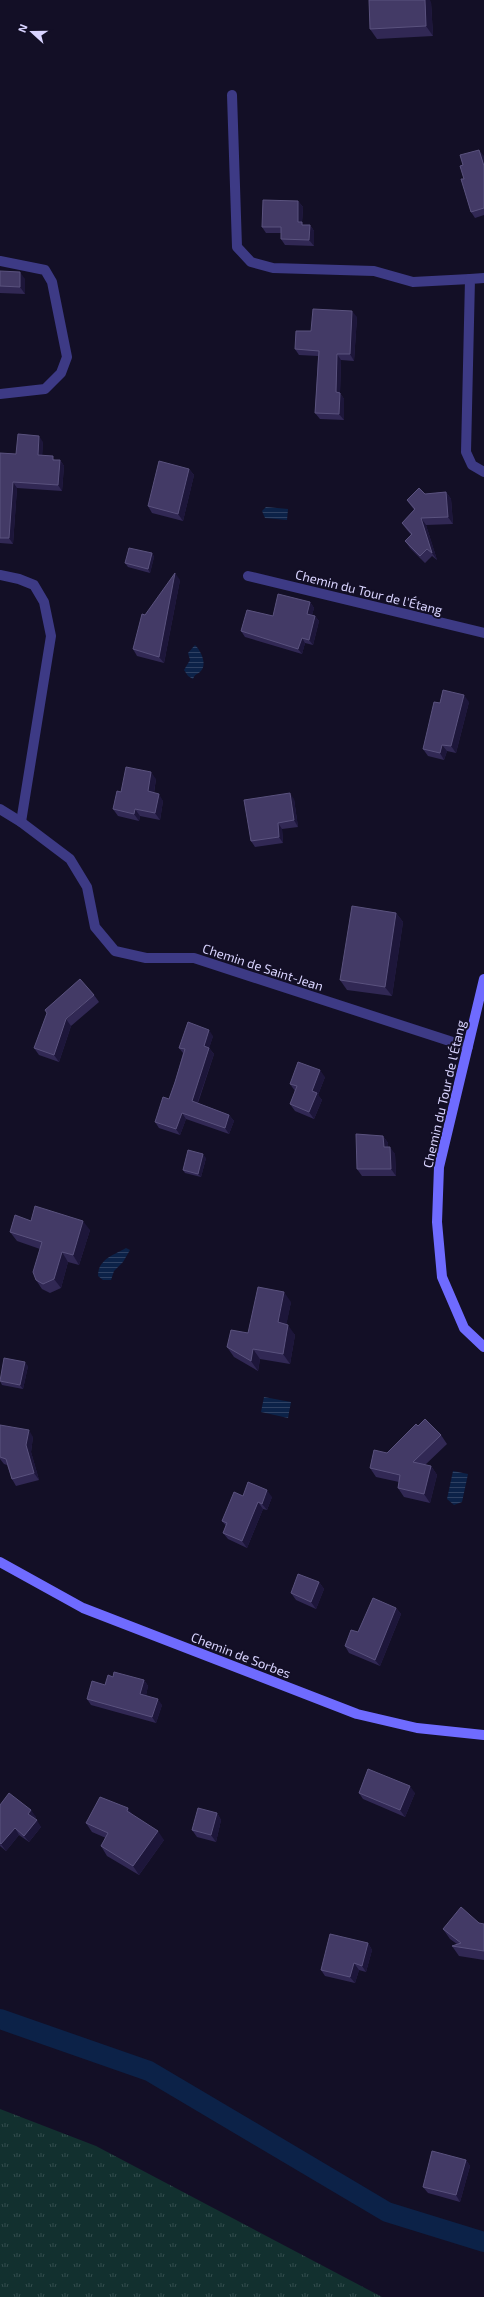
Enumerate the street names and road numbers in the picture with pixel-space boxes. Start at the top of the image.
street label: Chemin du Tour de l'Étang [294,565,444,618]
street label: Chemin de Saint-Jean [201,940,325,994]
street label: Chemin du Tour de l'Étang [418,1018,469,1169]
street label: Chemin de Sorbes [189,1629,293,1681]

